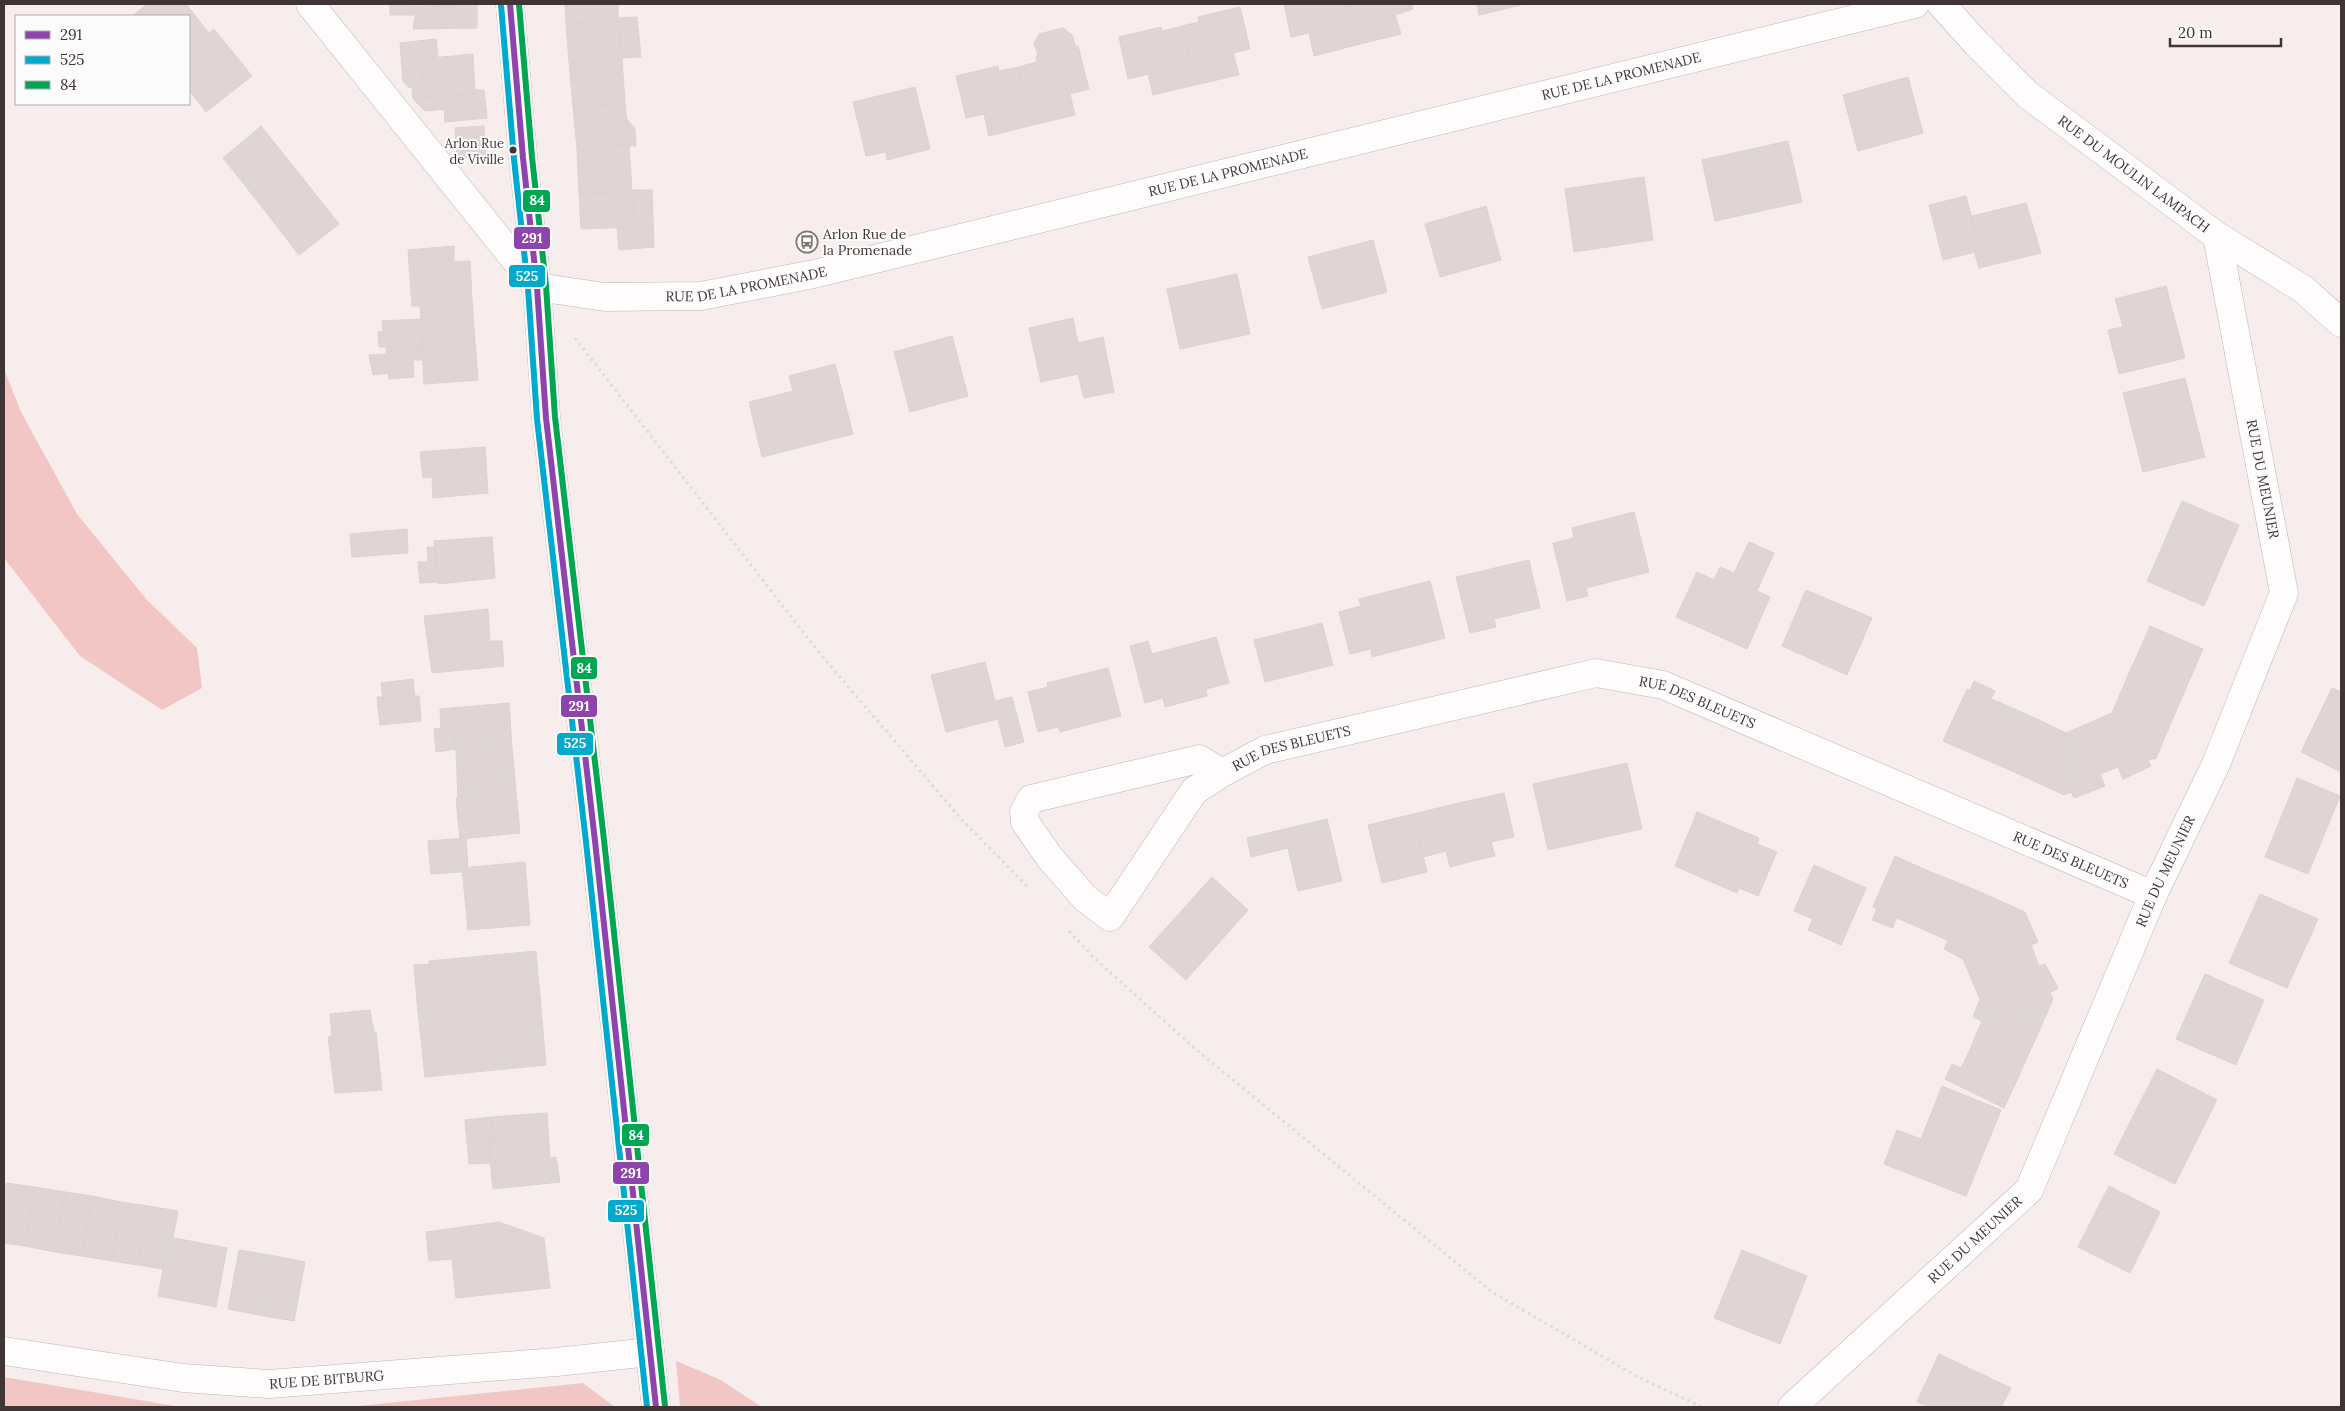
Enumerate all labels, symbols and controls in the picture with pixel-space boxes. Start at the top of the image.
legend [15,15,190,105]
scale bar [2170,15,2281,47]
text: 20 m [2178,23,2213,42]
text: 291 [60,25,82,44]
street label: RUE DE LA PROMENADE [1540,48,1703,104]
text: 525 [60,50,84,69]
text: 84 [60,75,77,94]
street label: RUE DU MOULIN LAMPACH [2054,111,2214,237]
place label: Arlon Rue de Viville [444,135,504,168]
street label: RUE DE LA PROMENADE [1146,144,1310,201]
marker: Arlon Rue de Viville [508,145,518,155]
line badge: 84 [522,189,551,213]
text: 84 [529,191,545,209]
place label: Arlon Rue de la Promenade [822,225,913,259]
line badge: 291 [513,226,551,250]
text: 291 [521,229,543,247]
bus stop icon: Arlon Rue de la Promenade [795,230,819,254]
street label: RUE DE LA PROMENADE [665,262,829,306]
line badge: 525 [508,264,546,288]
text: 525 [516,267,539,285]
street label: RUE DU MEUNIER [2243,418,2283,540]
line badge: 84 [570,656,598,680]
text: 84 [576,659,592,677]
street label: RUE DES BLEUETS [1638,672,1758,733]
line badge: 291 [560,694,598,718]
text: 291 [568,697,590,715]
street label: RUE DES BLEUETS [1229,721,1352,775]
line badge: 525 [556,732,594,756]
text: 525 [564,734,587,752]
street label: RUE DU MEUNIER [2132,812,2199,930]
street label: RUE DES BLEUETS [2010,827,2131,893]
line badge: 84 [621,1123,650,1147]
text: 84 [628,1126,644,1144]
line badge: 291 [612,1161,650,1185]
text: 291 [620,1164,642,1182]
street label: RUE DU MEUNIER [1924,1192,2026,1287]
line badge: 525 [607,1199,645,1223]
text: 525 [615,1201,638,1219]
street label: RUE DE BITBURG [268,1366,385,1393]

